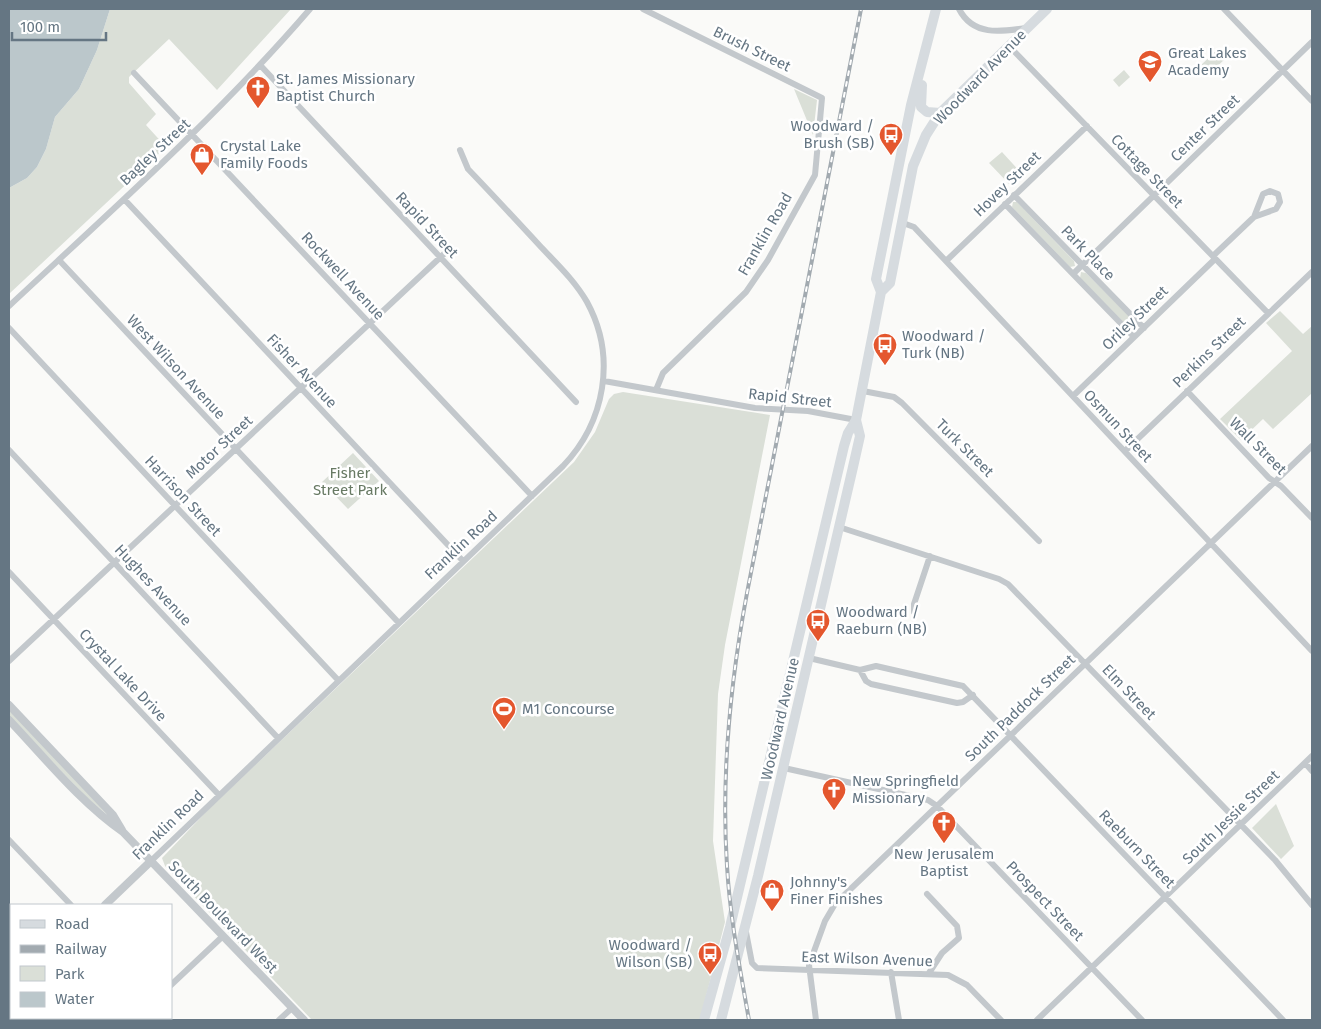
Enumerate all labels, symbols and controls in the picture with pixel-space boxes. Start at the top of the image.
scale bar [12,10,106,42]
text: 100 m [20,18,60,36]
street label: Brush Street [710,22,794,76]
street label: Woodward Avenue [930,26,1030,128]
place label: Great Lakes Academy [1168,44,1247,79]
school or university icon: Great Lakes Academy [1137,49,1163,83]
place label: St. James Missionary Baptist Church [276,70,415,105]
church icon: St. James Missionary Baptist Church [245,75,271,109]
street label: Center Street [1167,90,1244,165]
street label: Bagley Street [116,115,194,189]
place label: Woodward / Brush (SB) [790,117,874,152]
bus stop icon: Woodward / Brush (SB) [878,122,904,156]
street label: Cottage Street [1107,130,1187,212]
place label: Crystal Lake Family Foods [220,137,308,172]
shop icon: Crystal Lake Family Foods [189,142,215,176]
street label: Hovey Street [970,147,1045,220]
street label: Rapid Street [392,188,463,262]
street label: Franklin Road [734,189,796,279]
street label: Park Place [1057,222,1119,284]
street label: Rockwell Avenue [298,228,388,324]
street label: Oriley Street [1098,282,1172,354]
street label: West Wilson Avenue [123,311,229,423]
street label: Perkins Street [1169,312,1250,391]
place label: Woodward / Turk (NB) [902,327,986,362]
street label: Fisher Avenue [263,330,341,412]
bus stop icon: Woodward / Turk (NB) [872,332,898,366]
street label: Rapid Street [747,385,833,411]
street label: Osmun Street [1080,386,1156,466]
street label: Motor Street [182,411,257,483]
street label: Wall Street [1226,414,1291,479]
street label: Turk Street [932,415,998,481]
street label: Harrison Street [141,452,225,540]
park label: Fisher Street Park [313,464,387,499]
street label: Franklin Road [421,507,501,583]
street label: Hughes Avenue [111,541,195,629]
place label: Woodward / Raeburn (NB) [836,603,927,638]
bus stop icon: Woodward / Raeburn (NB) [805,608,831,642]
street label: Crystal Lake Drive [75,625,171,725]
street label: South Paddock Street [961,650,1079,765]
street label: Woodward Avenue [757,656,803,782]
street label: Elm Street [1098,661,1160,724]
sports icon: M1 Concourse [491,696,517,730]
place label: M1 Concourse [522,700,615,718]
street label: South Jessie Street [1179,766,1284,868]
place label: New Springfield Missionary [852,772,959,807]
church icon: New Springfield Missionary [821,777,847,811]
street label: Franklin Road [128,786,208,864]
street label: Raeburn Street [1095,806,1179,892]
church icon: New Jerusalem Baptist [931,810,957,844]
place label: New Jerusalem Baptist [894,845,994,880]
street label: South Boulevard West [165,857,282,977]
street label: Prospect Street [1002,857,1088,945]
place label: Johnny's Finer Finishes [790,873,883,908]
shop icon: Johnny's Finer Finishes [759,878,785,912]
legend [10,904,172,1019]
text: Road [55,915,90,933]
place label: Woodward / Wilson (SB) [608,936,692,971]
text: Railway [55,940,107,958]
bus stop icon: Woodward / Wilson (SB) [697,941,723,975]
street label: East Wilson Avenue [801,948,933,970]
text: Park [55,965,85,983]
text: Water [55,990,94,1008]

